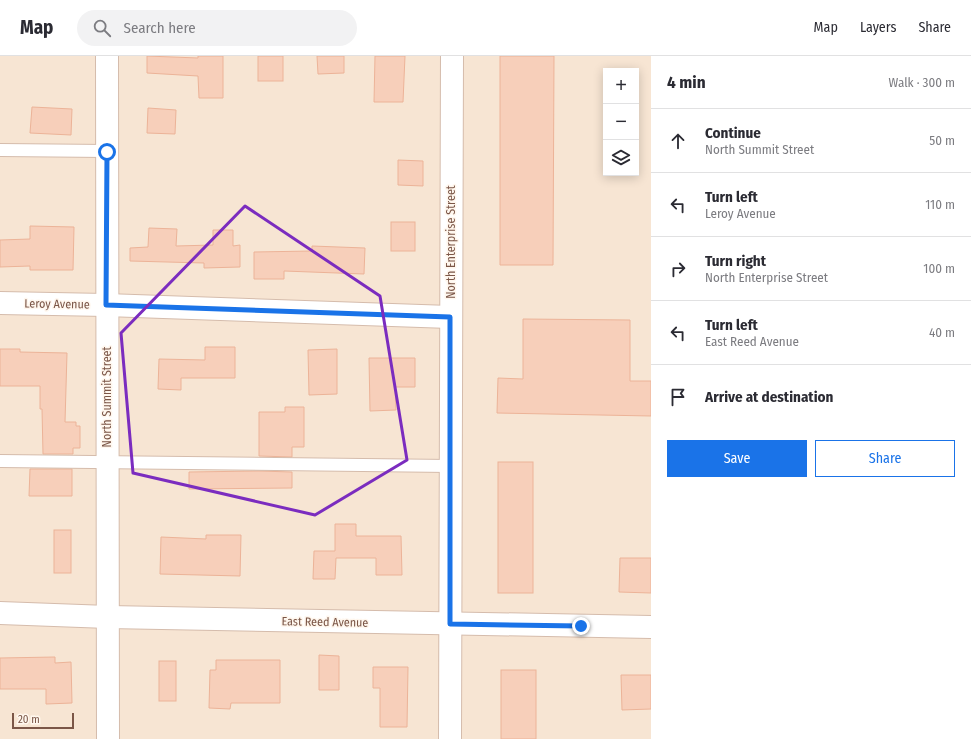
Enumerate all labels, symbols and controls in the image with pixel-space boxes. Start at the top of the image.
search box [77,10,357,46]
text: Map [20,16,53,39]
icon: search [91,17,113,39]
text: Search here [123,19,196,37]
text: Map [814,19,838,36]
text: Layers [860,19,896,36]
text: Share [918,19,951,36]
map controls [603,68,639,176]
button: + [603,68,639,104]
text: 4 min [667,72,706,93]
text: Walk · 300 m [889,75,955,90]
button: − [603,104,639,140]
text: Continue [705,124,761,142]
icon: ahead [667,130,689,152]
text: 50 m [929,133,955,148]
button: layers [603,140,639,176]
text: North Summit Street [705,142,814,157]
route start [98,143,116,161]
street label: North Enterprise Street [444,185,458,299]
text: Turn left [705,188,758,206]
icon: left [667,194,689,216]
text: 110 m [925,197,955,212]
text: Leroy Avenue [705,206,776,221]
text: Turn right [705,252,766,270]
icon: right [667,258,689,280]
text: 100 m [923,261,955,276]
text: North Enterprise Street [705,270,828,285]
street label: Leroy Avenue [24,296,90,312]
text: Turn left [705,316,758,334]
icon: left [667,322,689,344]
text: 40 m [929,325,955,340]
text: East Reed Avenue [705,334,799,349]
street label: North Summit Street [100,347,114,447]
icon: arrive [667,386,689,408]
text: Arrive at destination [705,388,833,406]
button: Save [667,440,807,477]
button: Share [815,440,955,477]
street label: East Reed Avenue [282,614,369,630]
route end [572,617,590,635]
scale bar [12,711,74,730]
text: 20 m [18,713,40,726]

